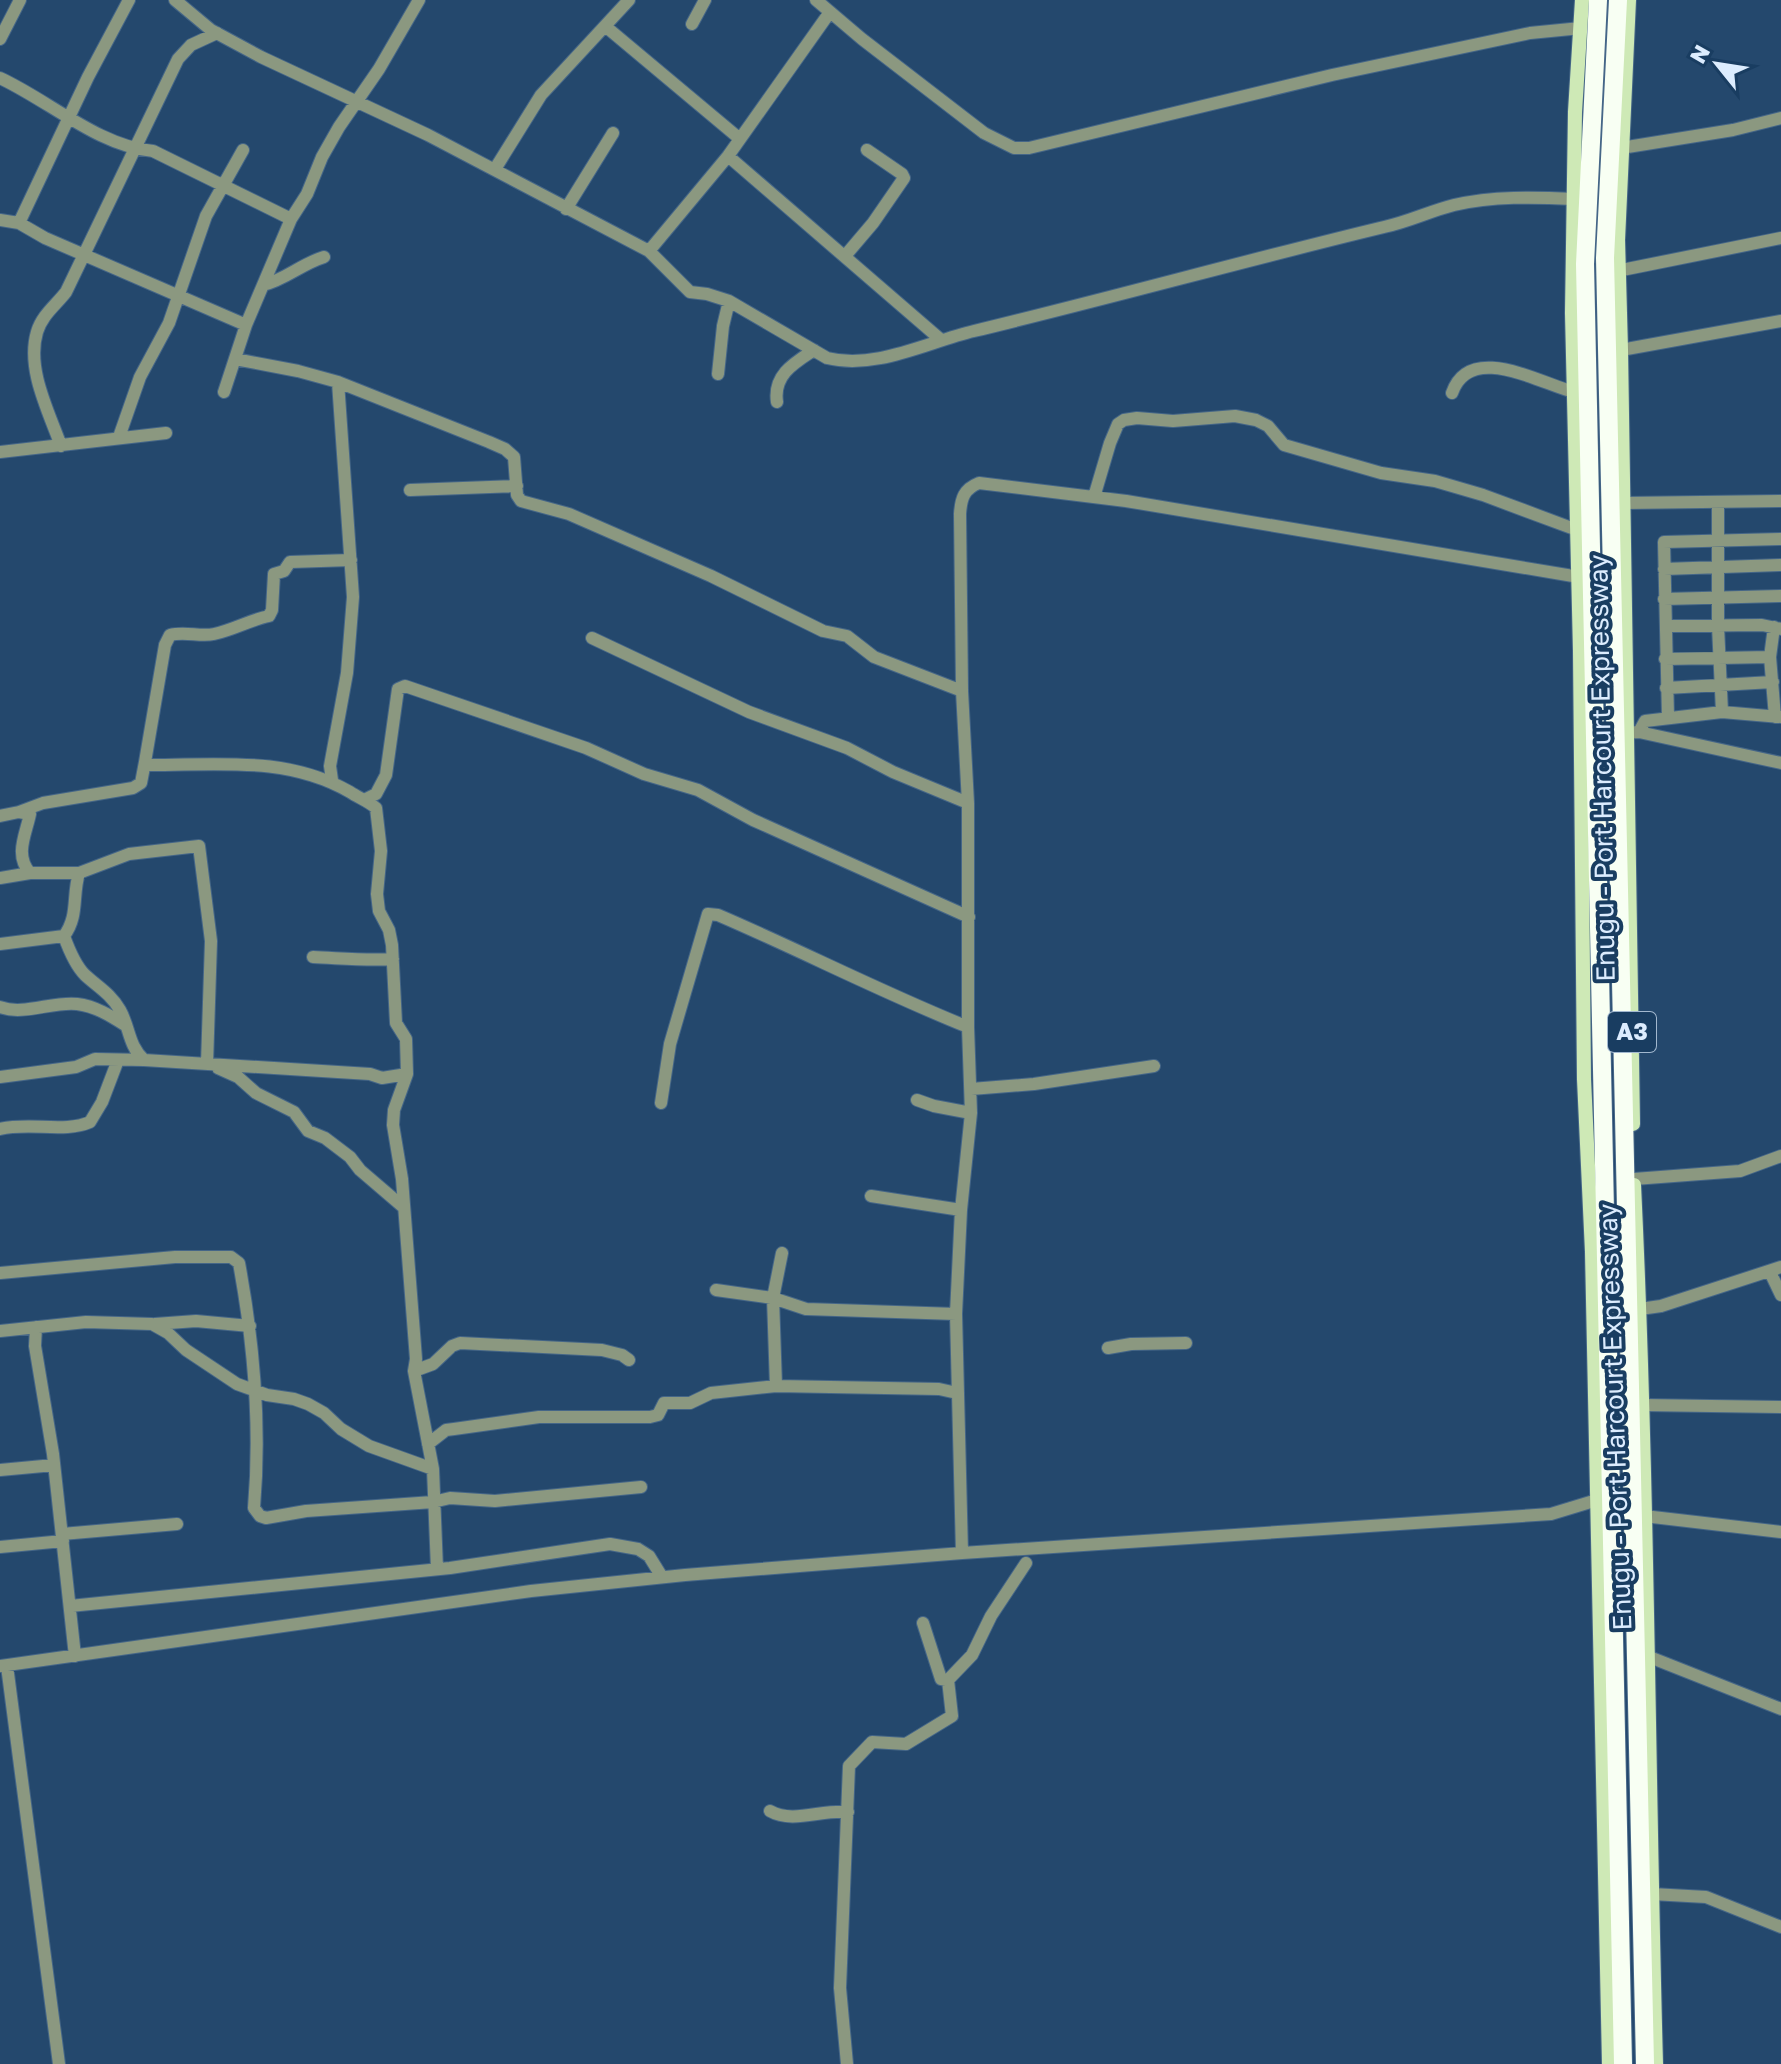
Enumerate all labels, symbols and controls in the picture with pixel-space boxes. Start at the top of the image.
north arrow [1677,24,1757,104]
text: N [1683,40,1715,68]
street label: Enugu - Port Harcourt Expressway [1582,554,1621,982]
road number: A3 [1608,1012,1656,1052]
street label: Enugu - Port Harcourt Expressway [1592,1202,1637,1631]

